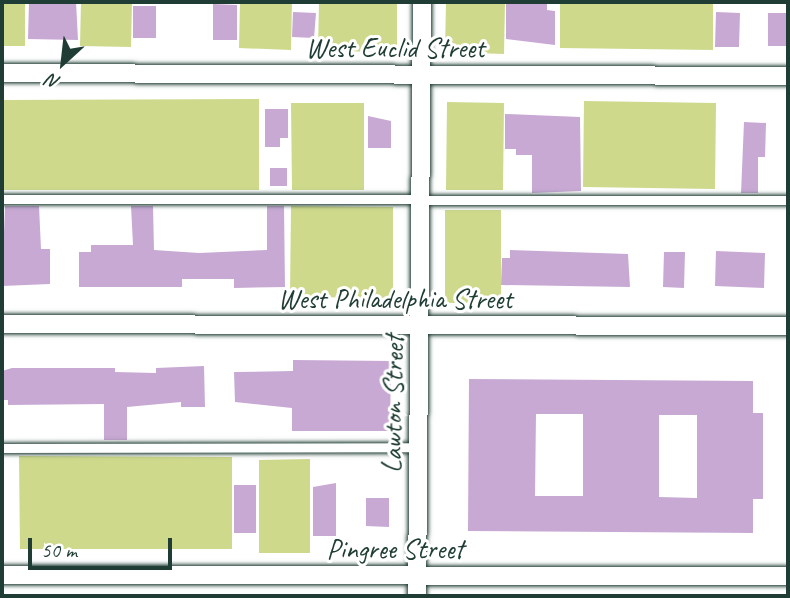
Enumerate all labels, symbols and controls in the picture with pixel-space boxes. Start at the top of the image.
north arrow [28,28,98,98]
street label: West Euclid Street [306,31,484,65]
text: N [43,68,64,95]
street label: West Philadelphia Street [278,282,512,316]
street label: Lawton Street [375,335,411,473]
scale bar [32,524,175,568]
street label: Pingree Street [326,532,464,566]
text: 50 m [41,537,77,563]

